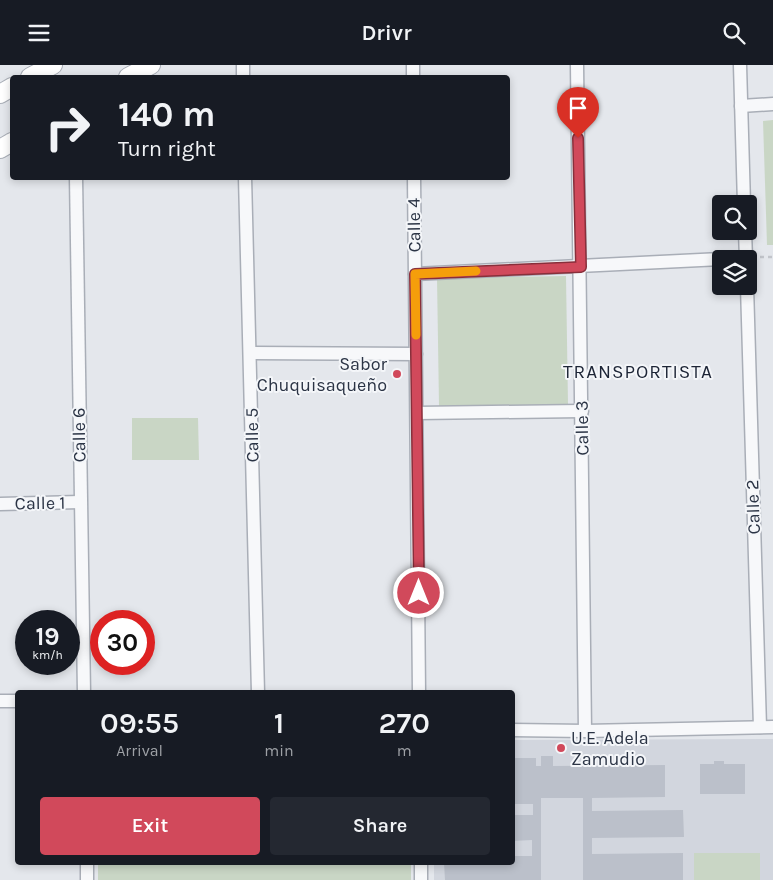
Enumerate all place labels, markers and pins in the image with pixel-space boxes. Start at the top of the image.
pin [557,87,599,138]
place label: Sabor Chuquisaqueño [257,353,387,396]
marker: Sabor Chuquisaqueño [391,368,403,380]
place label: U.E. Adela Zamudio [571,727,649,770]
marker: U.E. Adela Zamudio [555,742,567,754]

